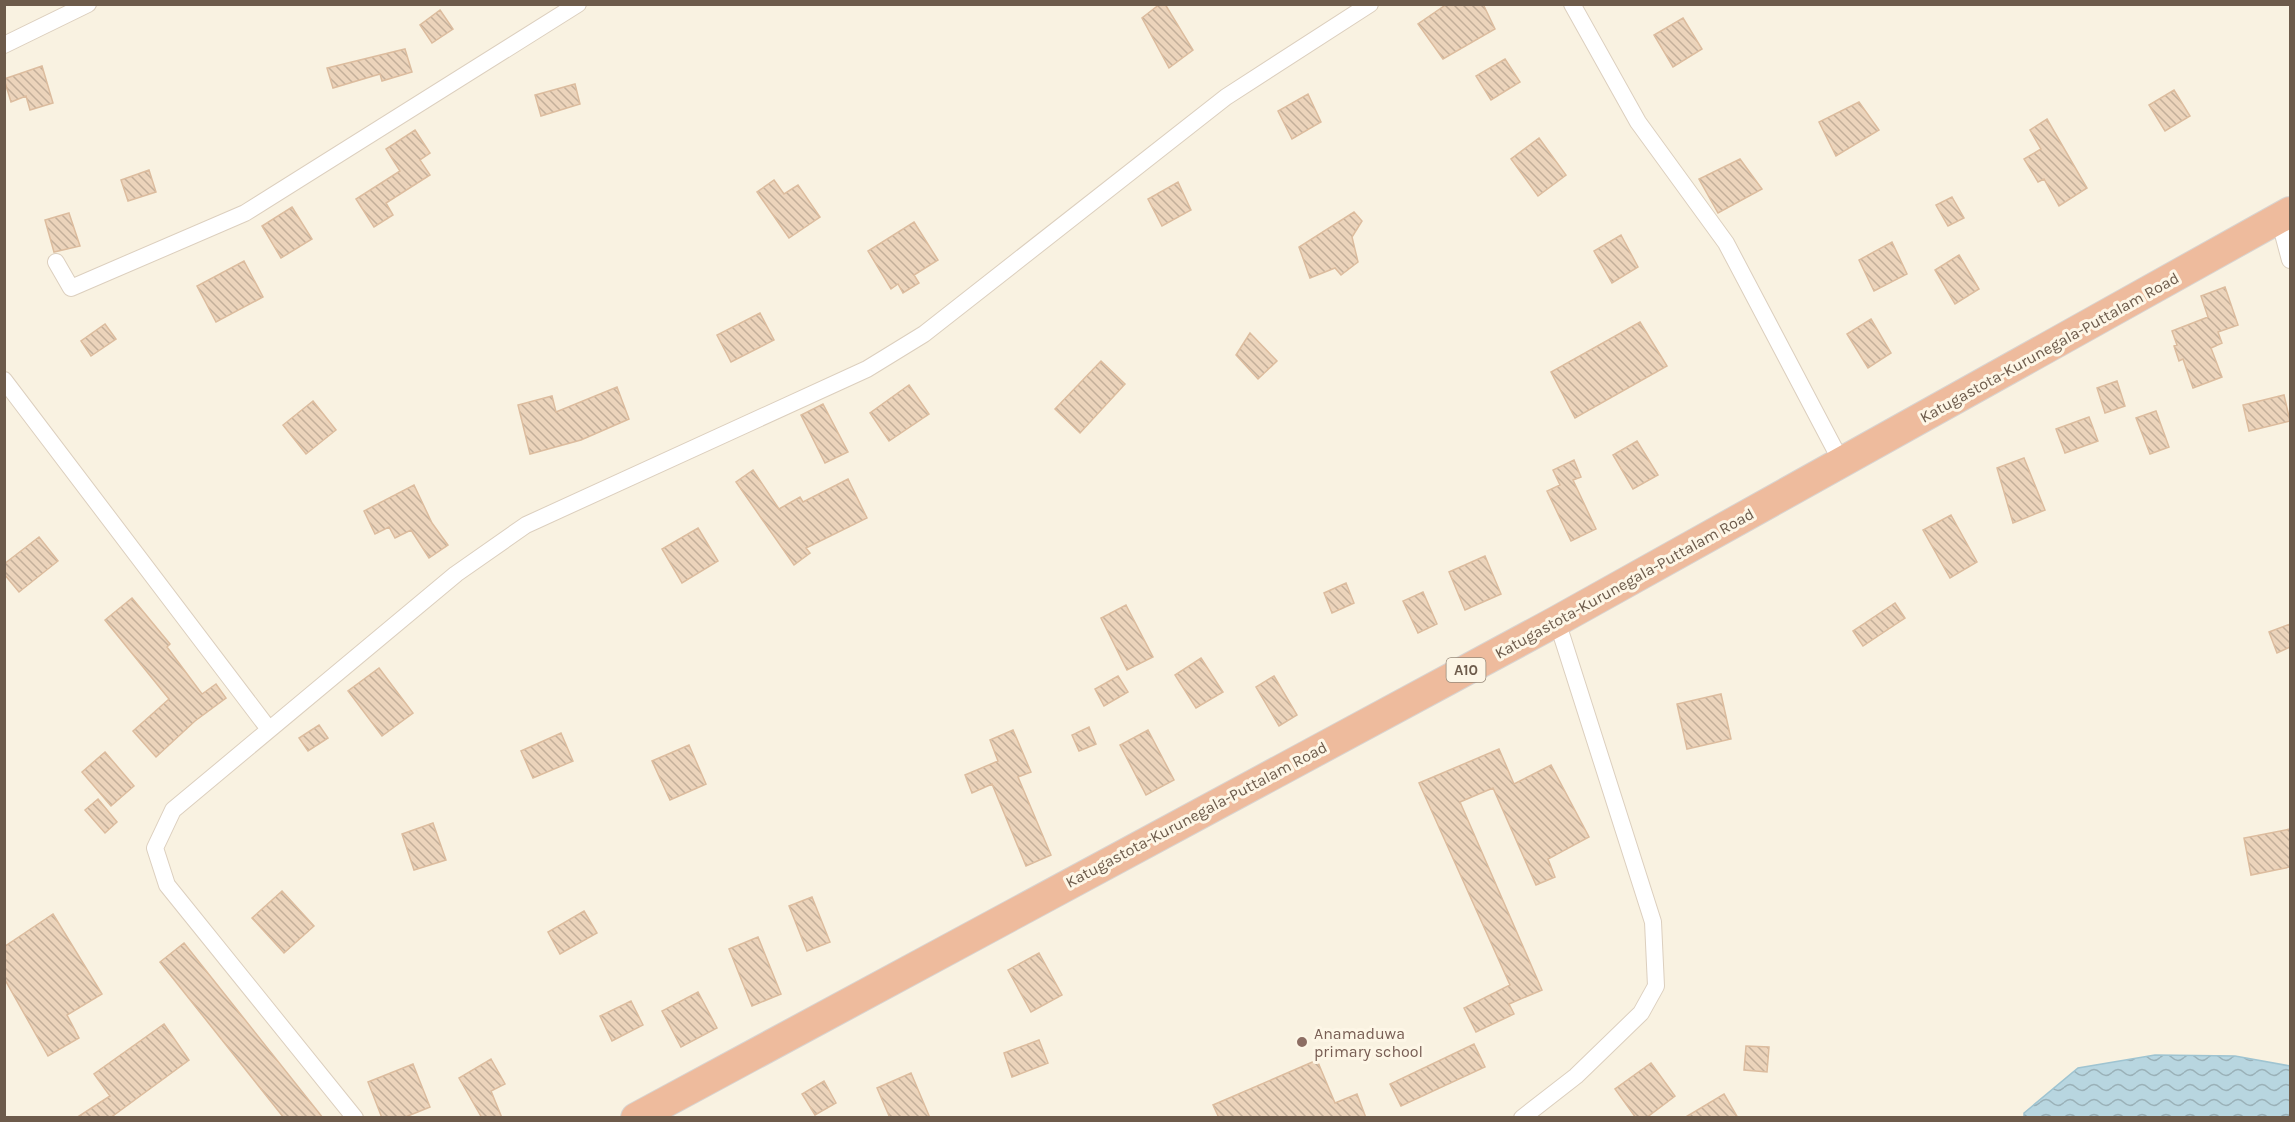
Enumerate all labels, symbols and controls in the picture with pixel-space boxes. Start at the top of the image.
street label: Katugastota-Kurunegala-Puttalam Road [1916,268,2182,427]
street label: Katugastota-Kurunegala-Puttalam Road [1491,504,1757,663]
road number: A10 [1446,658,1486,682]
street label: Katugastota-Kurunegala-Puttalam Road [1062,737,1330,892]
place label: Anamaduwa primary school [1314,1024,1423,1061]
marker: Anamaduwa primary school [1295,1035,1309,1049]

